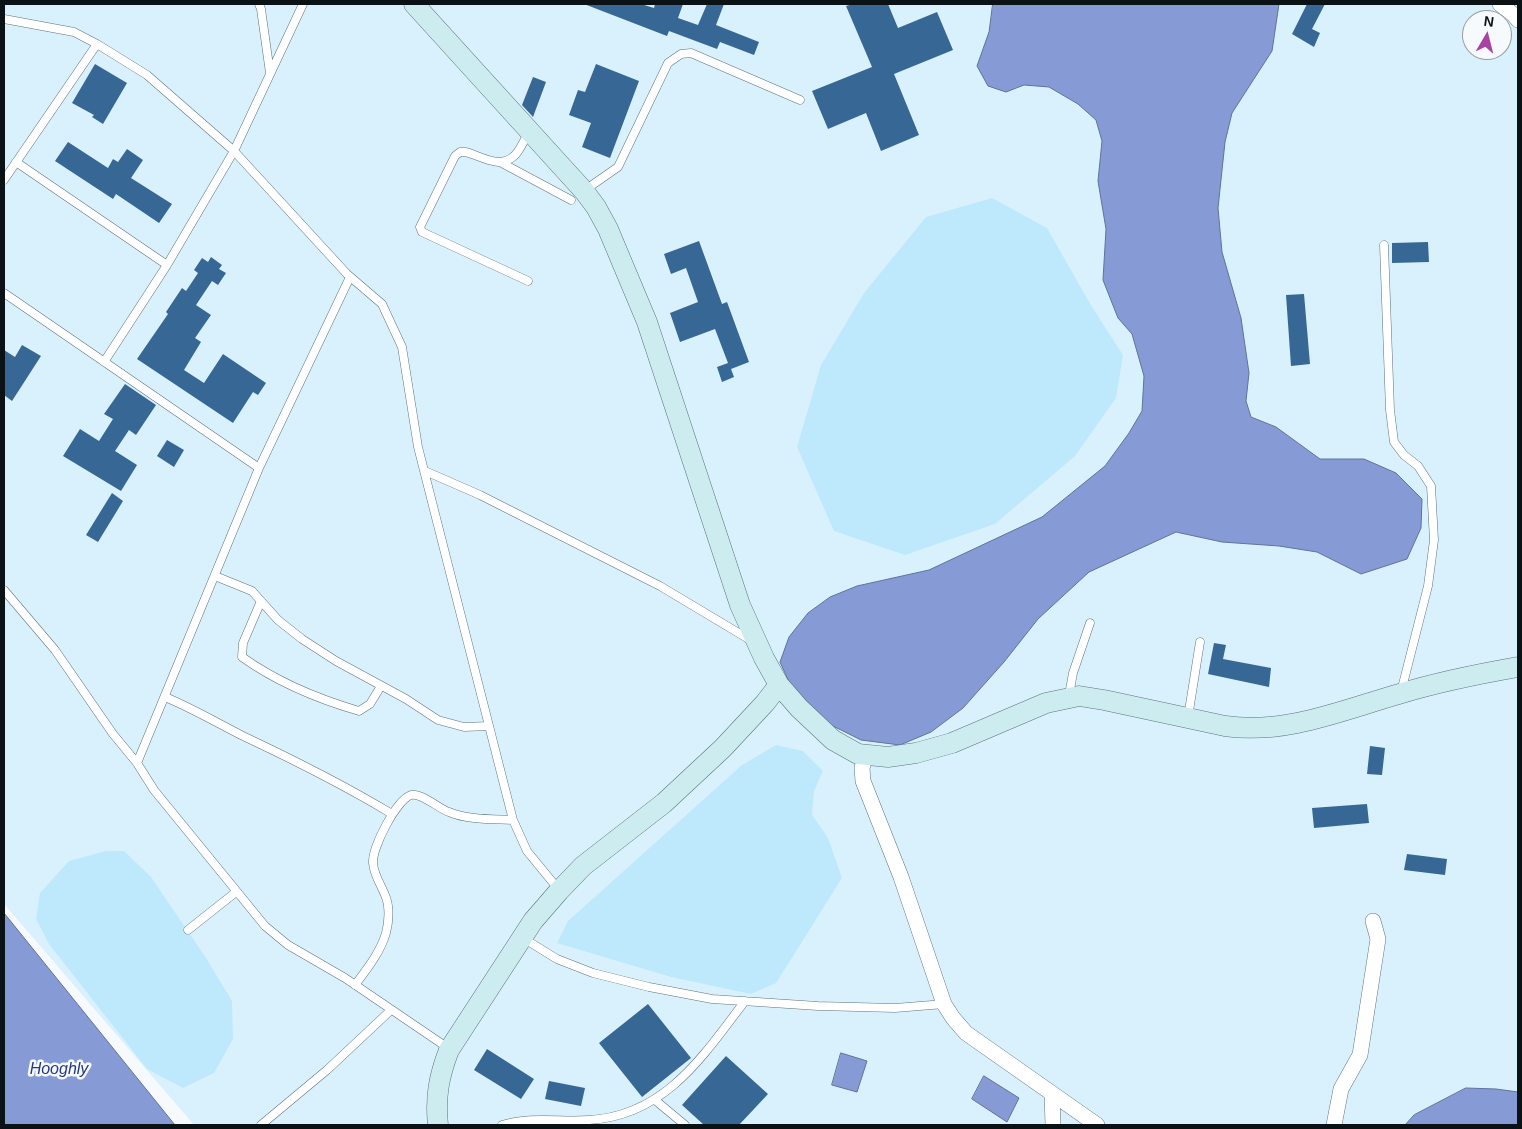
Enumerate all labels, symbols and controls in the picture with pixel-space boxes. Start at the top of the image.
north arrow [1462,10,1512,60]
text: N [1483,13,1495,30]
water label: Hooghly [30,1060,88,1080]

